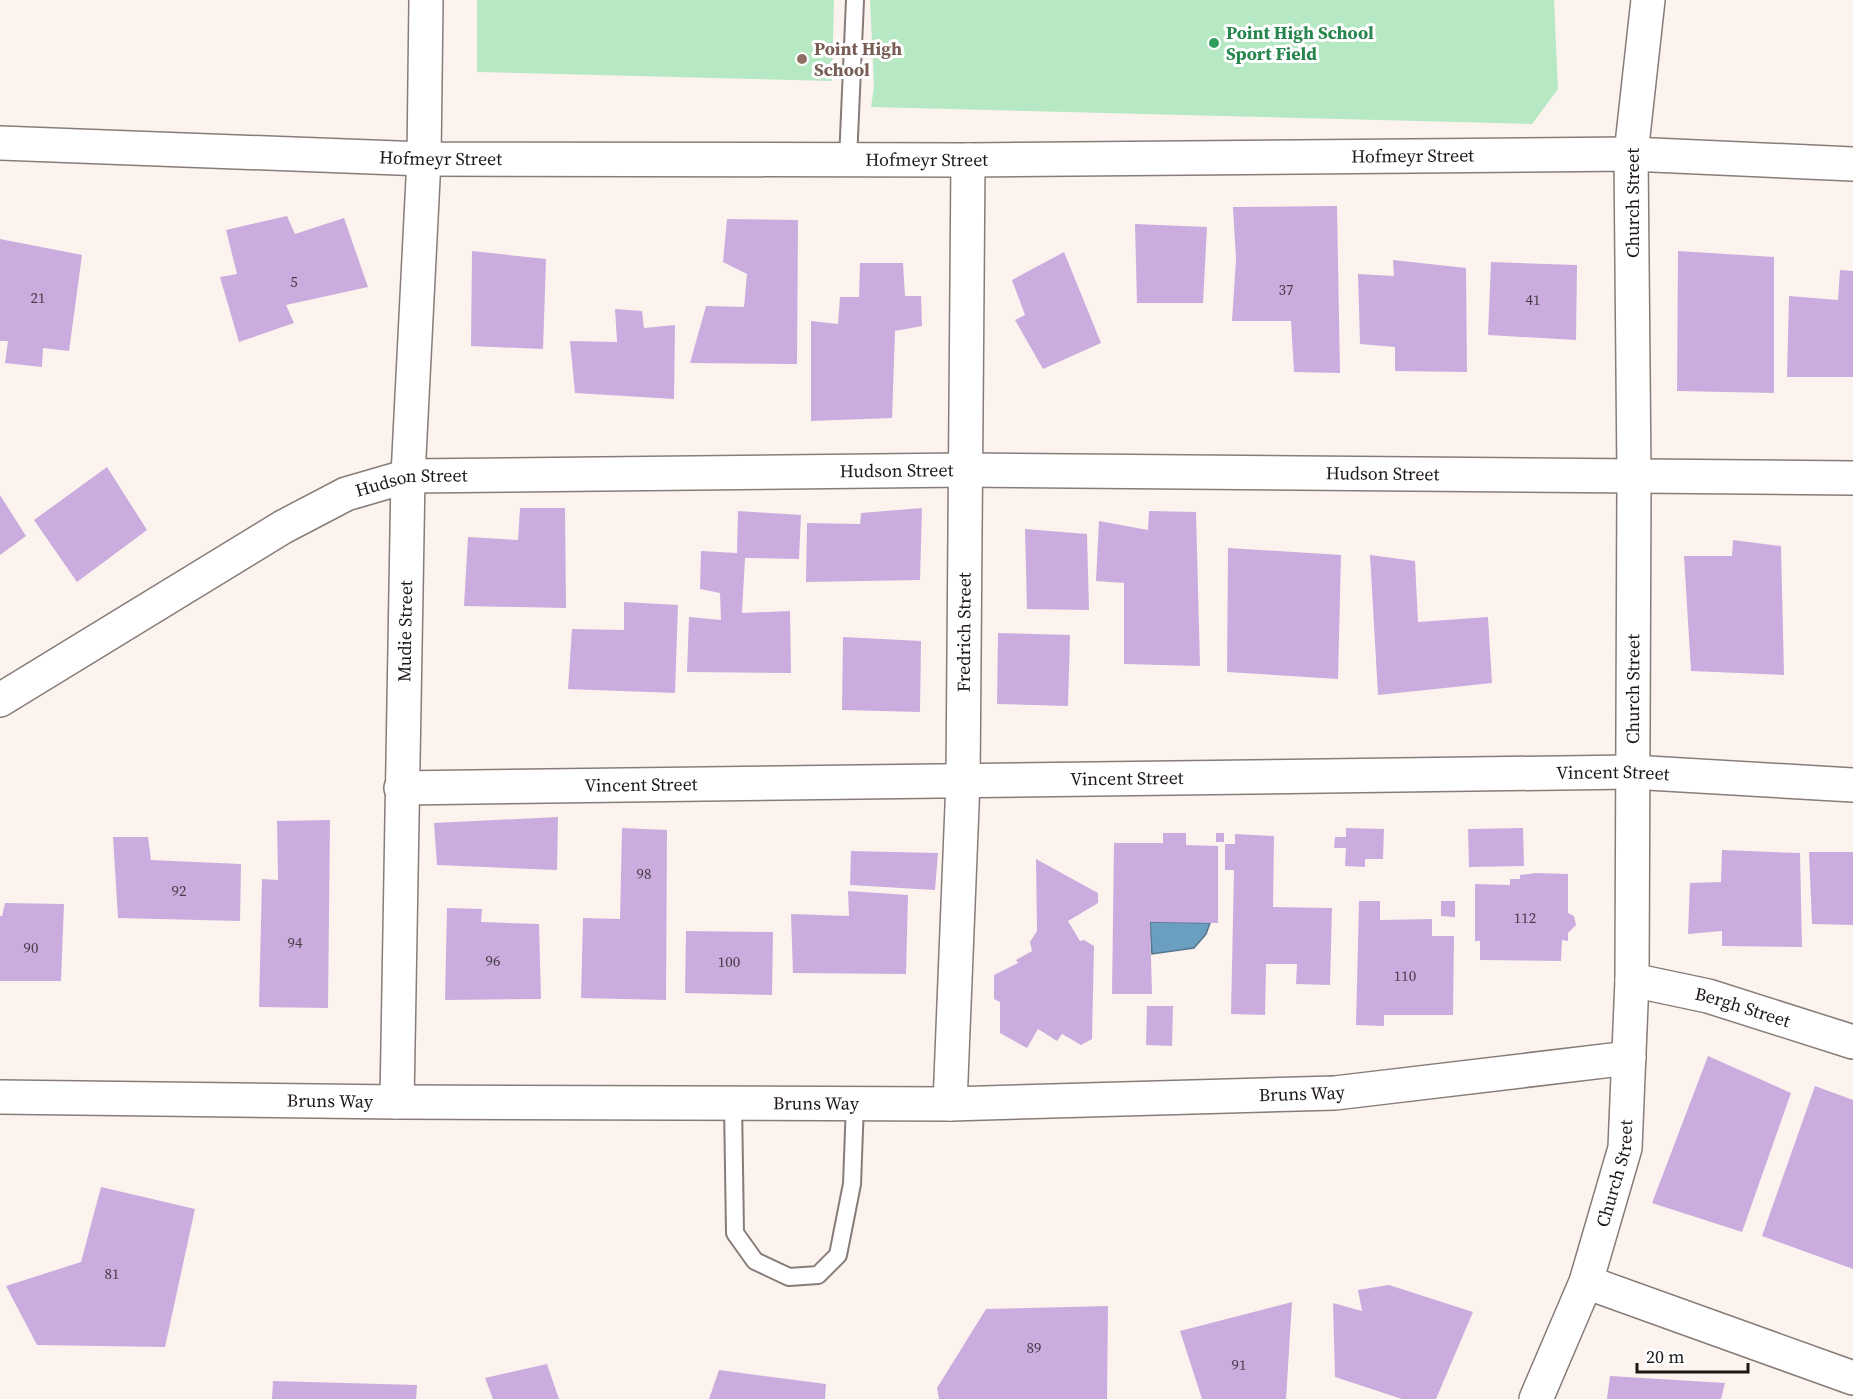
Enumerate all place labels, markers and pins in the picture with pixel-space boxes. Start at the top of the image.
place label: Point High School Sport Field [1226,20,1374,66]
place label: Point High School [814,36,902,82]
marker: Point High School Sport Field [1207,36,1221,50]
marker: Point High School [795,52,809,66]

